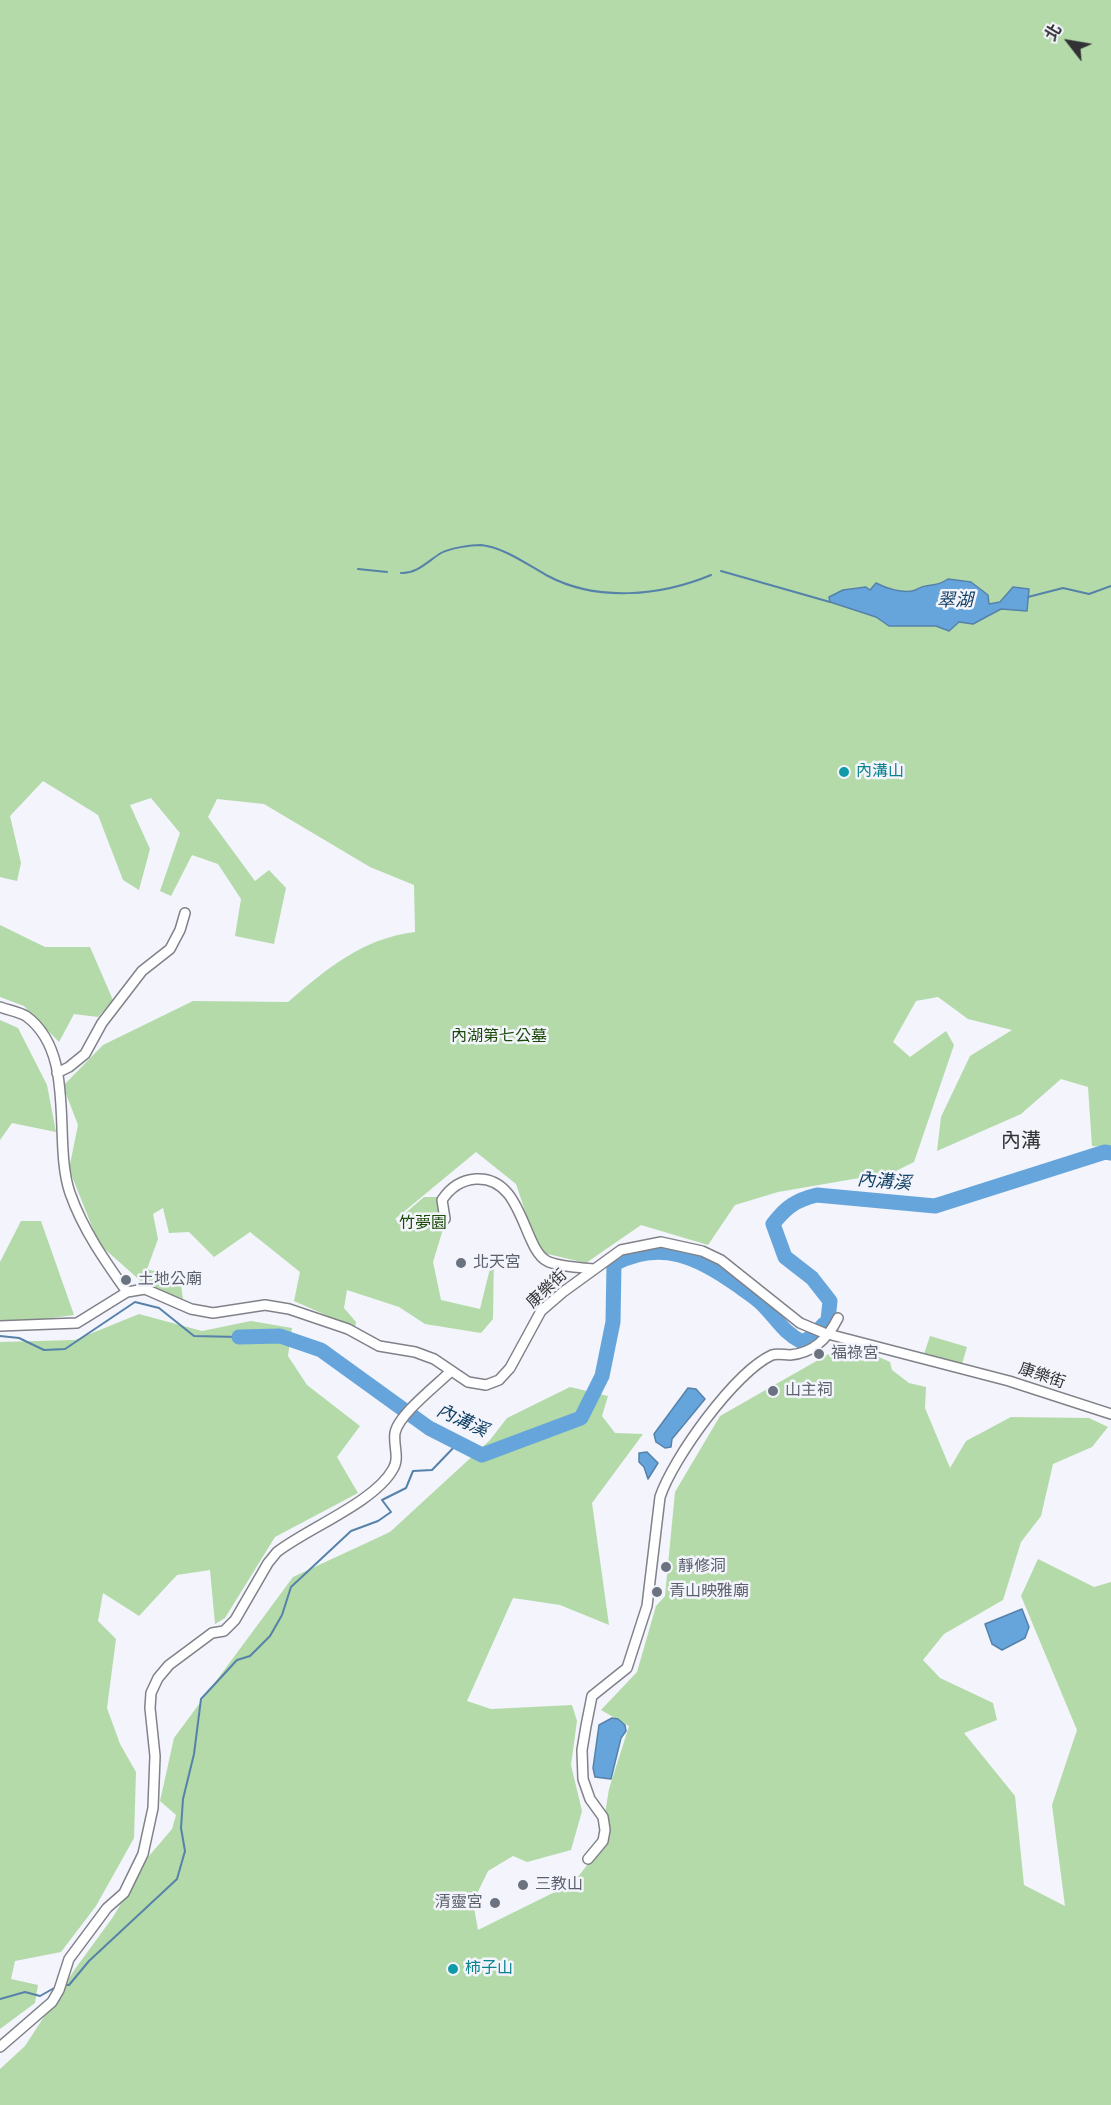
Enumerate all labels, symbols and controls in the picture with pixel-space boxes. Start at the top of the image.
north arrow [1039,12,1099,72]
text: 北 [1041,21,1065,44]
water label: 翠湖 [937,590,973,612]
place label: 內溝山 [856,762,904,782]
marker: 內溝山 [837,765,851,779]
park label: 內湖第七公墓 [451,1027,547,1047]
district label: 內溝 [1001,1129,1041,1153]
water label: 內溝溪 [856,1169,912,1195]
park label: 竹夢園 [399,1214,447,1234]
place label: 北天宮 [473,1253,521,1273]
marker: 北天宮 [454,1256,468,1270]
street label: 康樂街 [523,1266,571,1312]
place label: 土地公廟 [138,1270,202,1290]
marker: 土地公廟 [119,1273,133,1287]
place label: 福祿宮 [831,1344,879,1364]
marker: 福祿宮 [812,1347,826,1361]
street label: 康樂街 [1016,1359,1068,1393]
place label: 山主祠 [785,1381,833,1401]
marker: 山主祠 [766,1384,780,1398]
water label: 內溝溪 [433,1400,491,1442]
place label: 靜修洞 [678,1557,726,1577]
marker: 靜修洞 [659,1560,673,1574]
place label: 青山映雅廟 [669,1582,749,1602]
marker: 青山映雅廟 [650,1585,664,1599]
place label: 三教山 [535,1875,583,1895]
marker: 三教山 [516,1878,530,1892]
place label: 清靈宮 [435,1893,483,1913]
marker: 清靈宮 [488,1896,502,1910]
place label: 柿子山 [465,1959,513,1979]
marker: 柿子山 [446,1962,460,1976]

